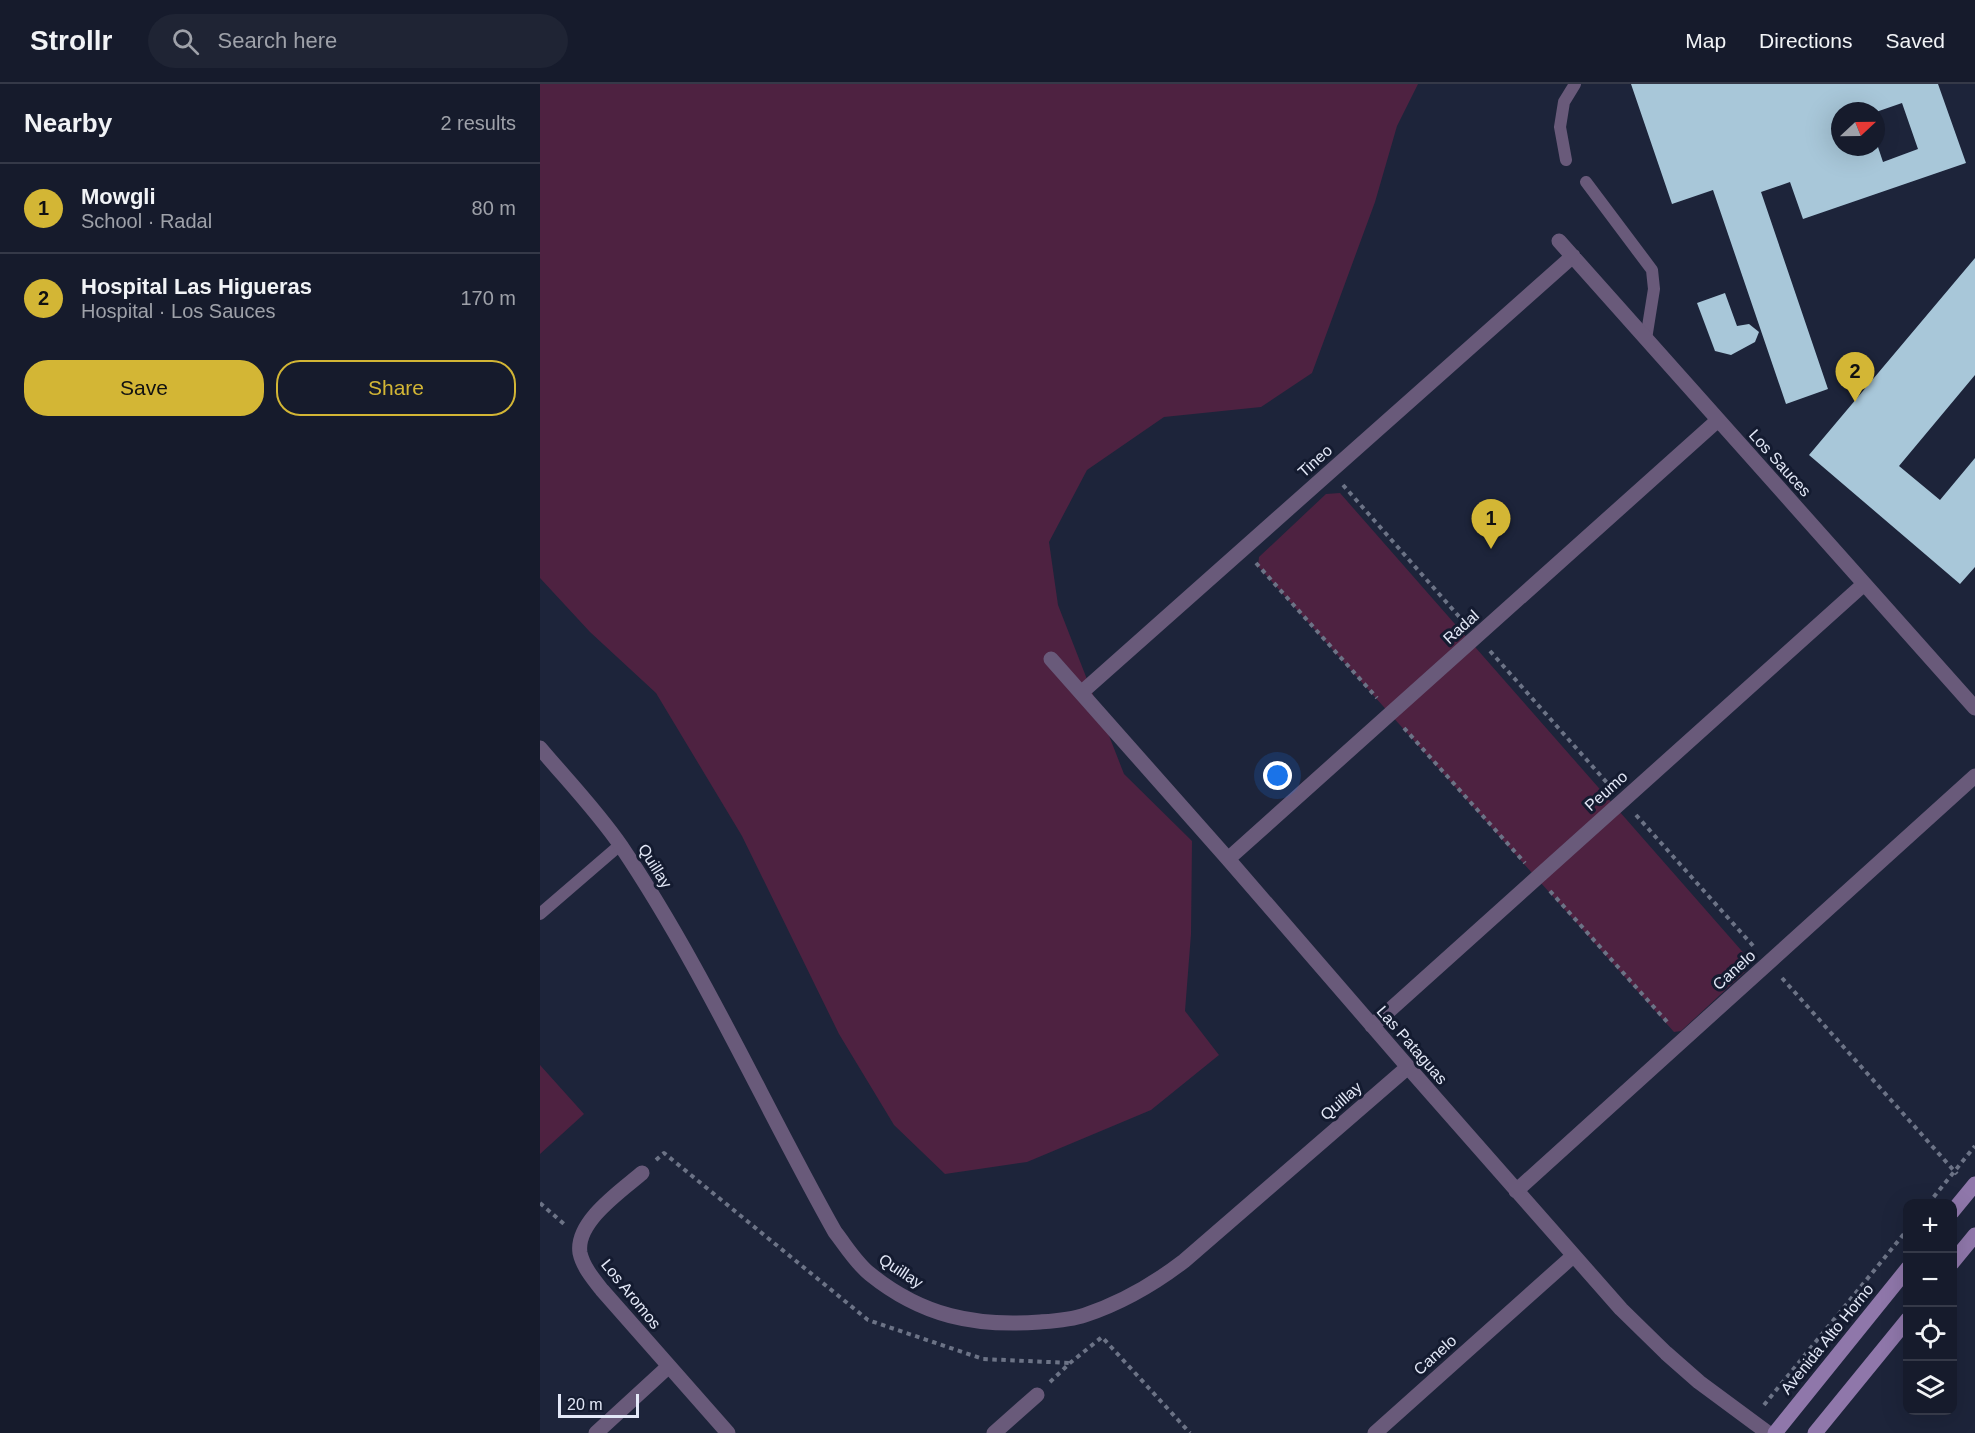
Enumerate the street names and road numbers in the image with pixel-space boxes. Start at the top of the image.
street label: Los Sauces [1746,426,1814,500]
street label: Tineo [1295,441,1335,481]
street label: Radal [1440,607,1482,647]
street label: Peumo [1581,768,1631,814]
street label: Quillay [635,841,675,891]
street label: Canelo [1709,947,1759,993]
street label: Las Pataguas [1373,1002,1451,1088]
street label: Quillay [1317,1079,1365,1123]
street label: Quillay [876,1251,926,1291]
street label: Los Aromos [598,1256,664,1332]
street label: Avenida Alto Horno [1777,1280,1877,1397]
street label: Canelo [1410,1332,1460,1378]

